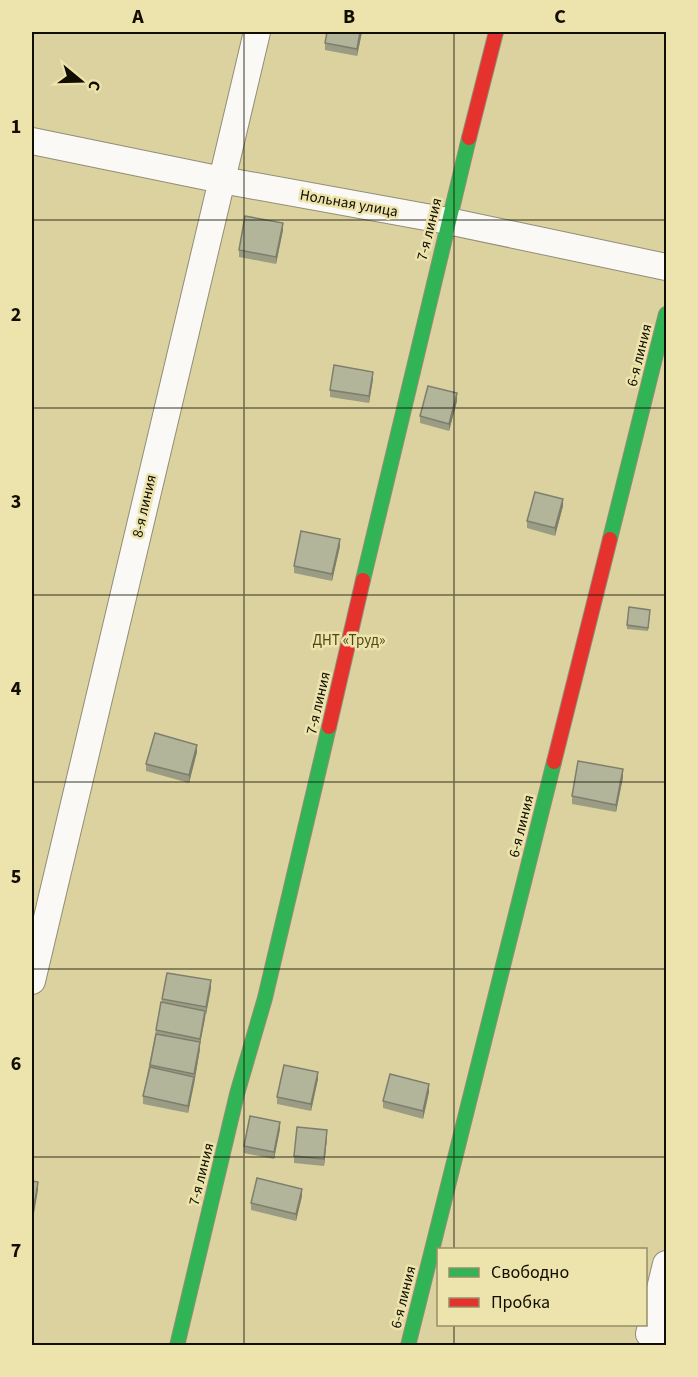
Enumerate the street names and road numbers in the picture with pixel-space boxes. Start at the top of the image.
street label: Нольная улица [298,185,400,222]
street label: 7-я линия [412,196,447,263]
street label: 6-я линия [622,322,657,389]
street label: 8-я линия [127,473,162,540]
street label: 7-я линия [301,670,336,737]
street label: 6-я линия [504,793,539,860]
street label: 7-я линия [184,1141,219,1208]
street label: 6-я линия [386,1264,421,1331]

